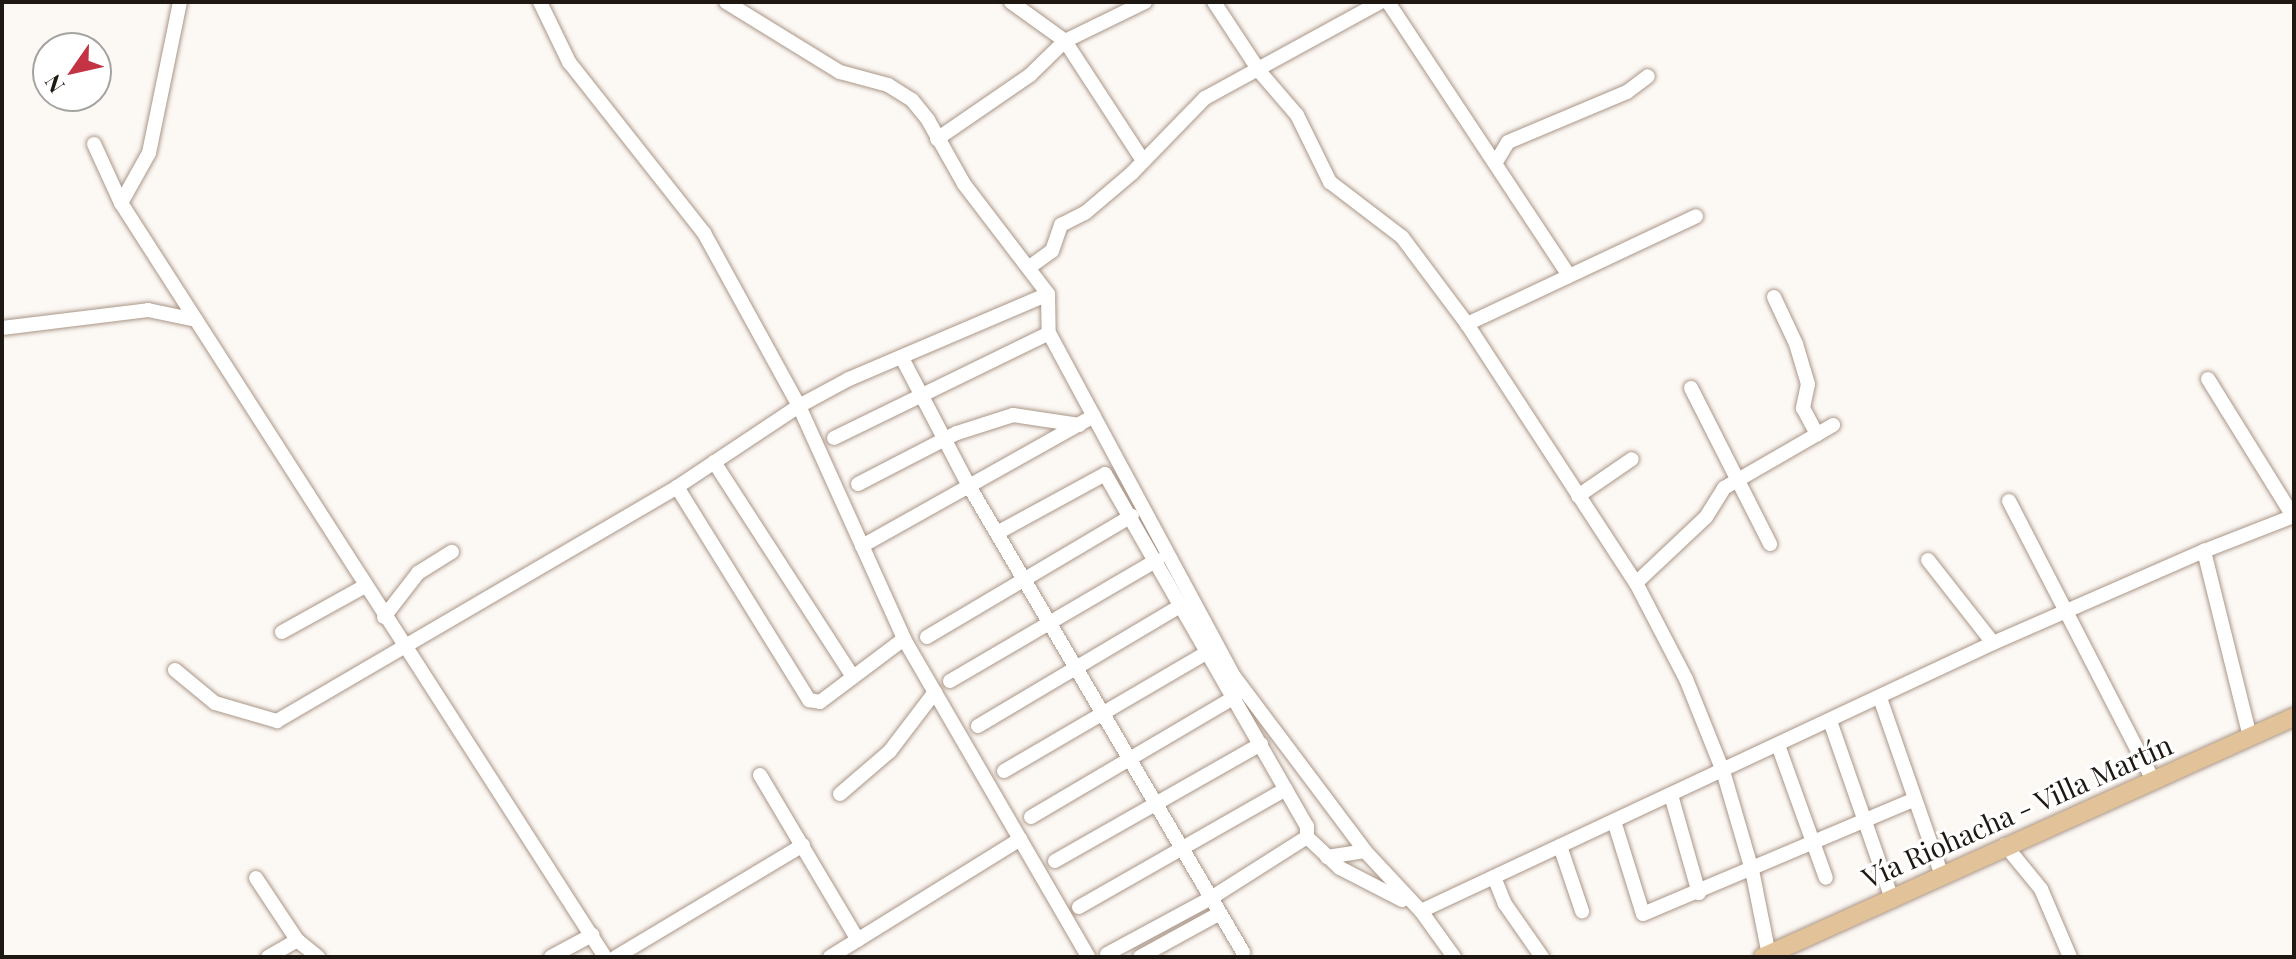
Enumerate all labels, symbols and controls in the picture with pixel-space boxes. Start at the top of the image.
north arrow [32,32,112,112]
text: N [37,69,71,99]
street label: Vía Riohacha - Villa Martín [1856,727,2178,895]

